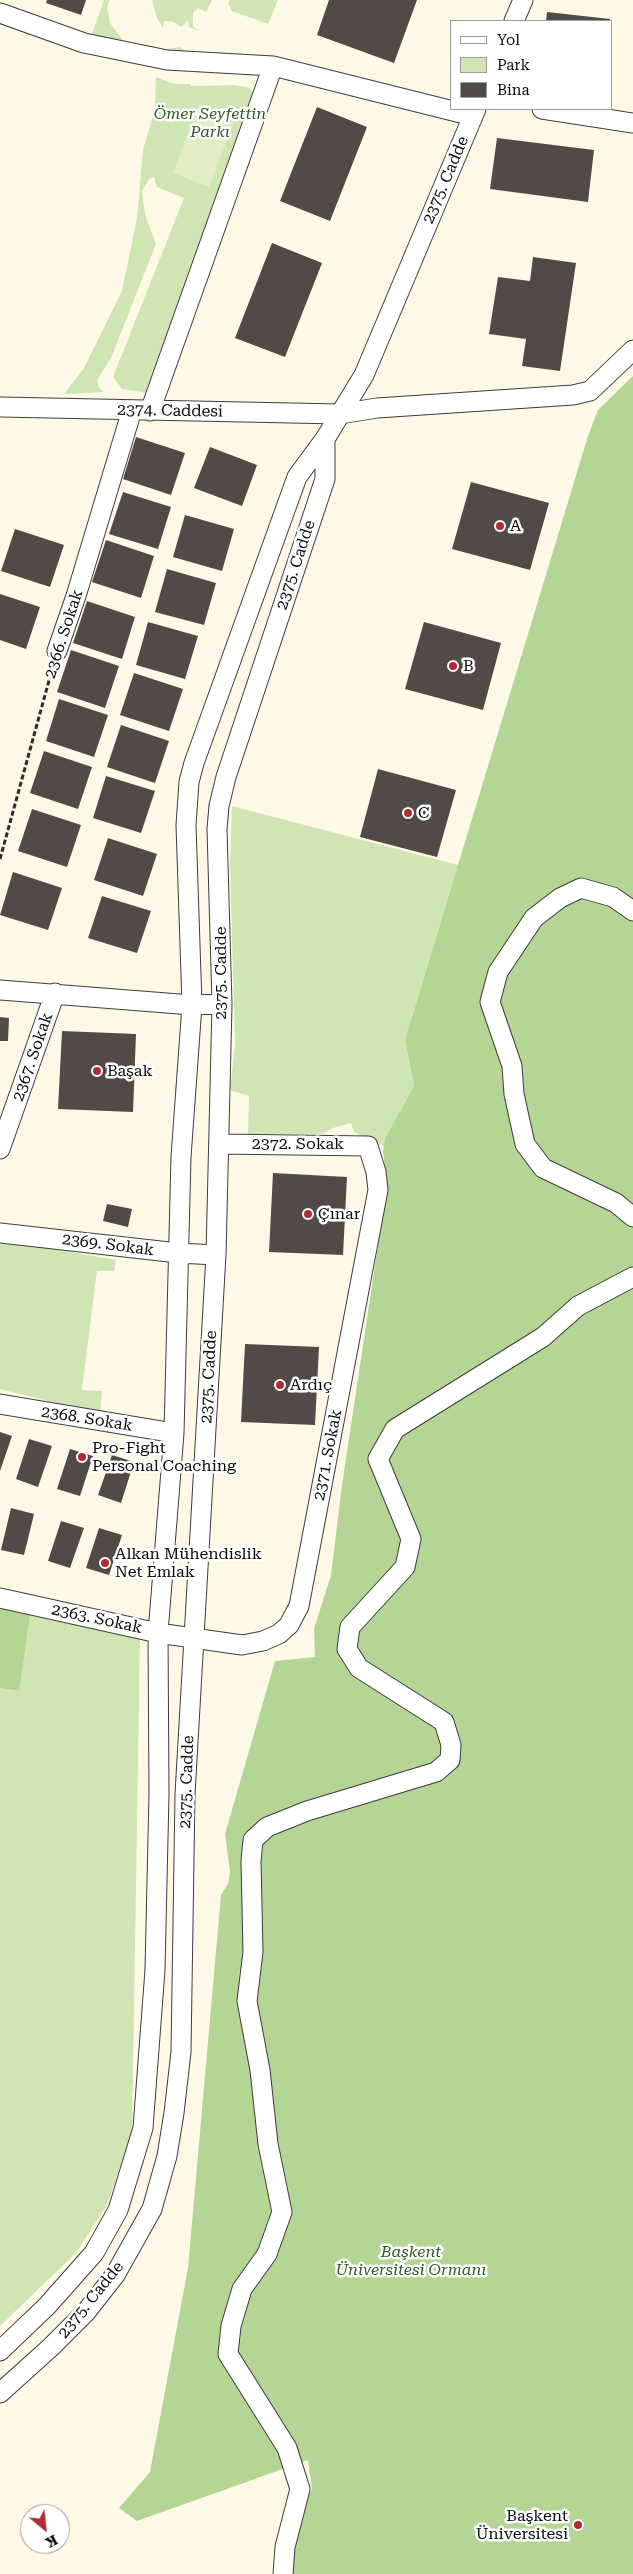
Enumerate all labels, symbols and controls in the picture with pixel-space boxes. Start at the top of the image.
legend [450,20,613,110]
text: Yol [497,31,520,49]
text: Park [497,56,530,74]
text: Bina [497,81,530,99]
park label: Ömer Seyfettin Parkı [154,104,266,142]
street label: 2375. Cadde [419,133,473,227]
street label: 2374. Caddesi [117,400,223,422]
place label: A [510,516,521,536]
street label: 2375. Cadde [272,518,320,612]
marker: A [494,520,506,532]
street label: 2366. Sokak [41,587,87,681]
place label: B [463,656,474,676]
marker: B [447,660,459,672]
place label: C [418,803,429,823]
marker: C [402,807,414,819]
street label: 2375. Cadde [211,926,231,1020]
street label: 2367. Sokak [9,1010,57,1104]
place label: Başak [107,1061,153,1081]
marker: Başak [91,1065,103,1077]
street label: 2372. Sokak [252,1134,344,1154]
place label: Çınar [318,1204,360,1224]
marker: Çınar [302,1208,314,1220]
street label: 2369. Sokak [61,1230,155,1260]
street label: 2375. Cadde [197,1330,221,1424]
place label: Ardıç [290,1375,332,1395]
marker: Ardıç [274,1379,286,1391]
street label: 2368. Sokak [40,1402,134,1436]
street label: 2371. Sokak [310,1408,346,1502]
place label: Pro-Fight Personal Coaching [92,1438,236,1476]
marker: Pro-Fight Personal Coaching [76,1451,88,1463]
place label: Alkan Mühendislik Net Emlak [115,1544,262,1582]
marker: Alkan Mühendislik Net Emlak [99,1557,111,1569]
street label: 2363. Sokak [50,1600,144,1638]
street label: 2375. Cadde [176,1735,198,1829]
park label: Başkent Üniversitesi Ormanı [336,2242,486,2280]
street label: 2375. Cadde [54,2258,128,2342]
north arrow [20,2504,70,2554]
place label: Başkent Üniversitesi [476,2506,568,2544]
marker: Başkent Üniversitesi [572,2519,584,2531]
text: K [43,2532,60,2551]

